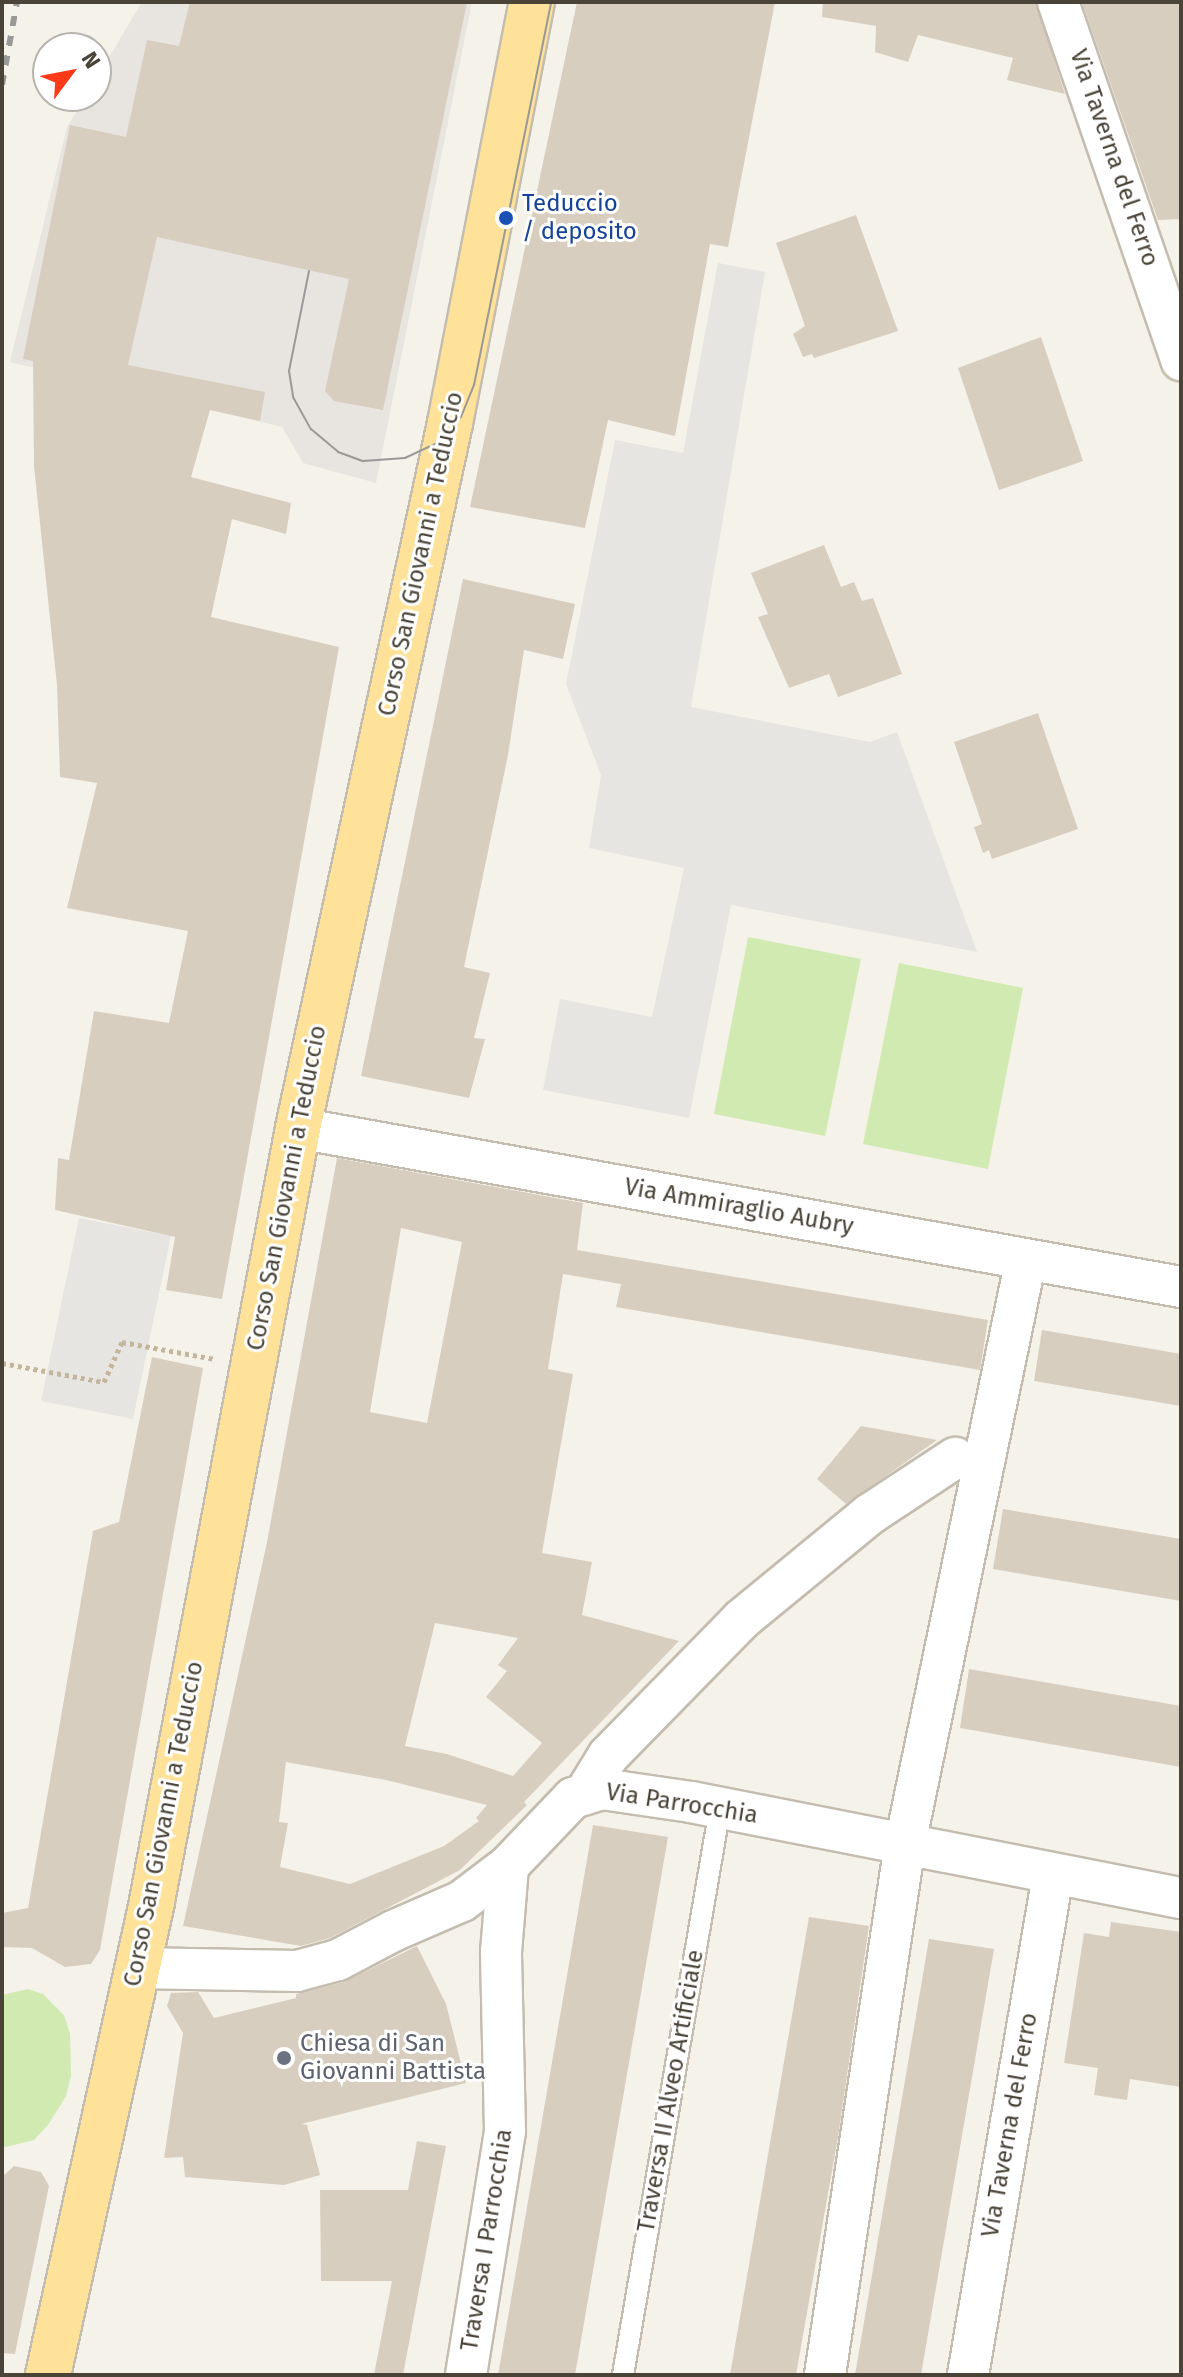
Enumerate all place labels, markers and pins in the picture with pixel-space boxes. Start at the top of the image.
place label: Teduccio / deposito [522,190,637,246]
marker: Teduccio / deposito [497,209,515,227]
place label: Chiesa di San Giovanni Battista [300,2030,486,2086]
marker: Chiesa di San Giovanni Battista [275,2049,293,2067]

